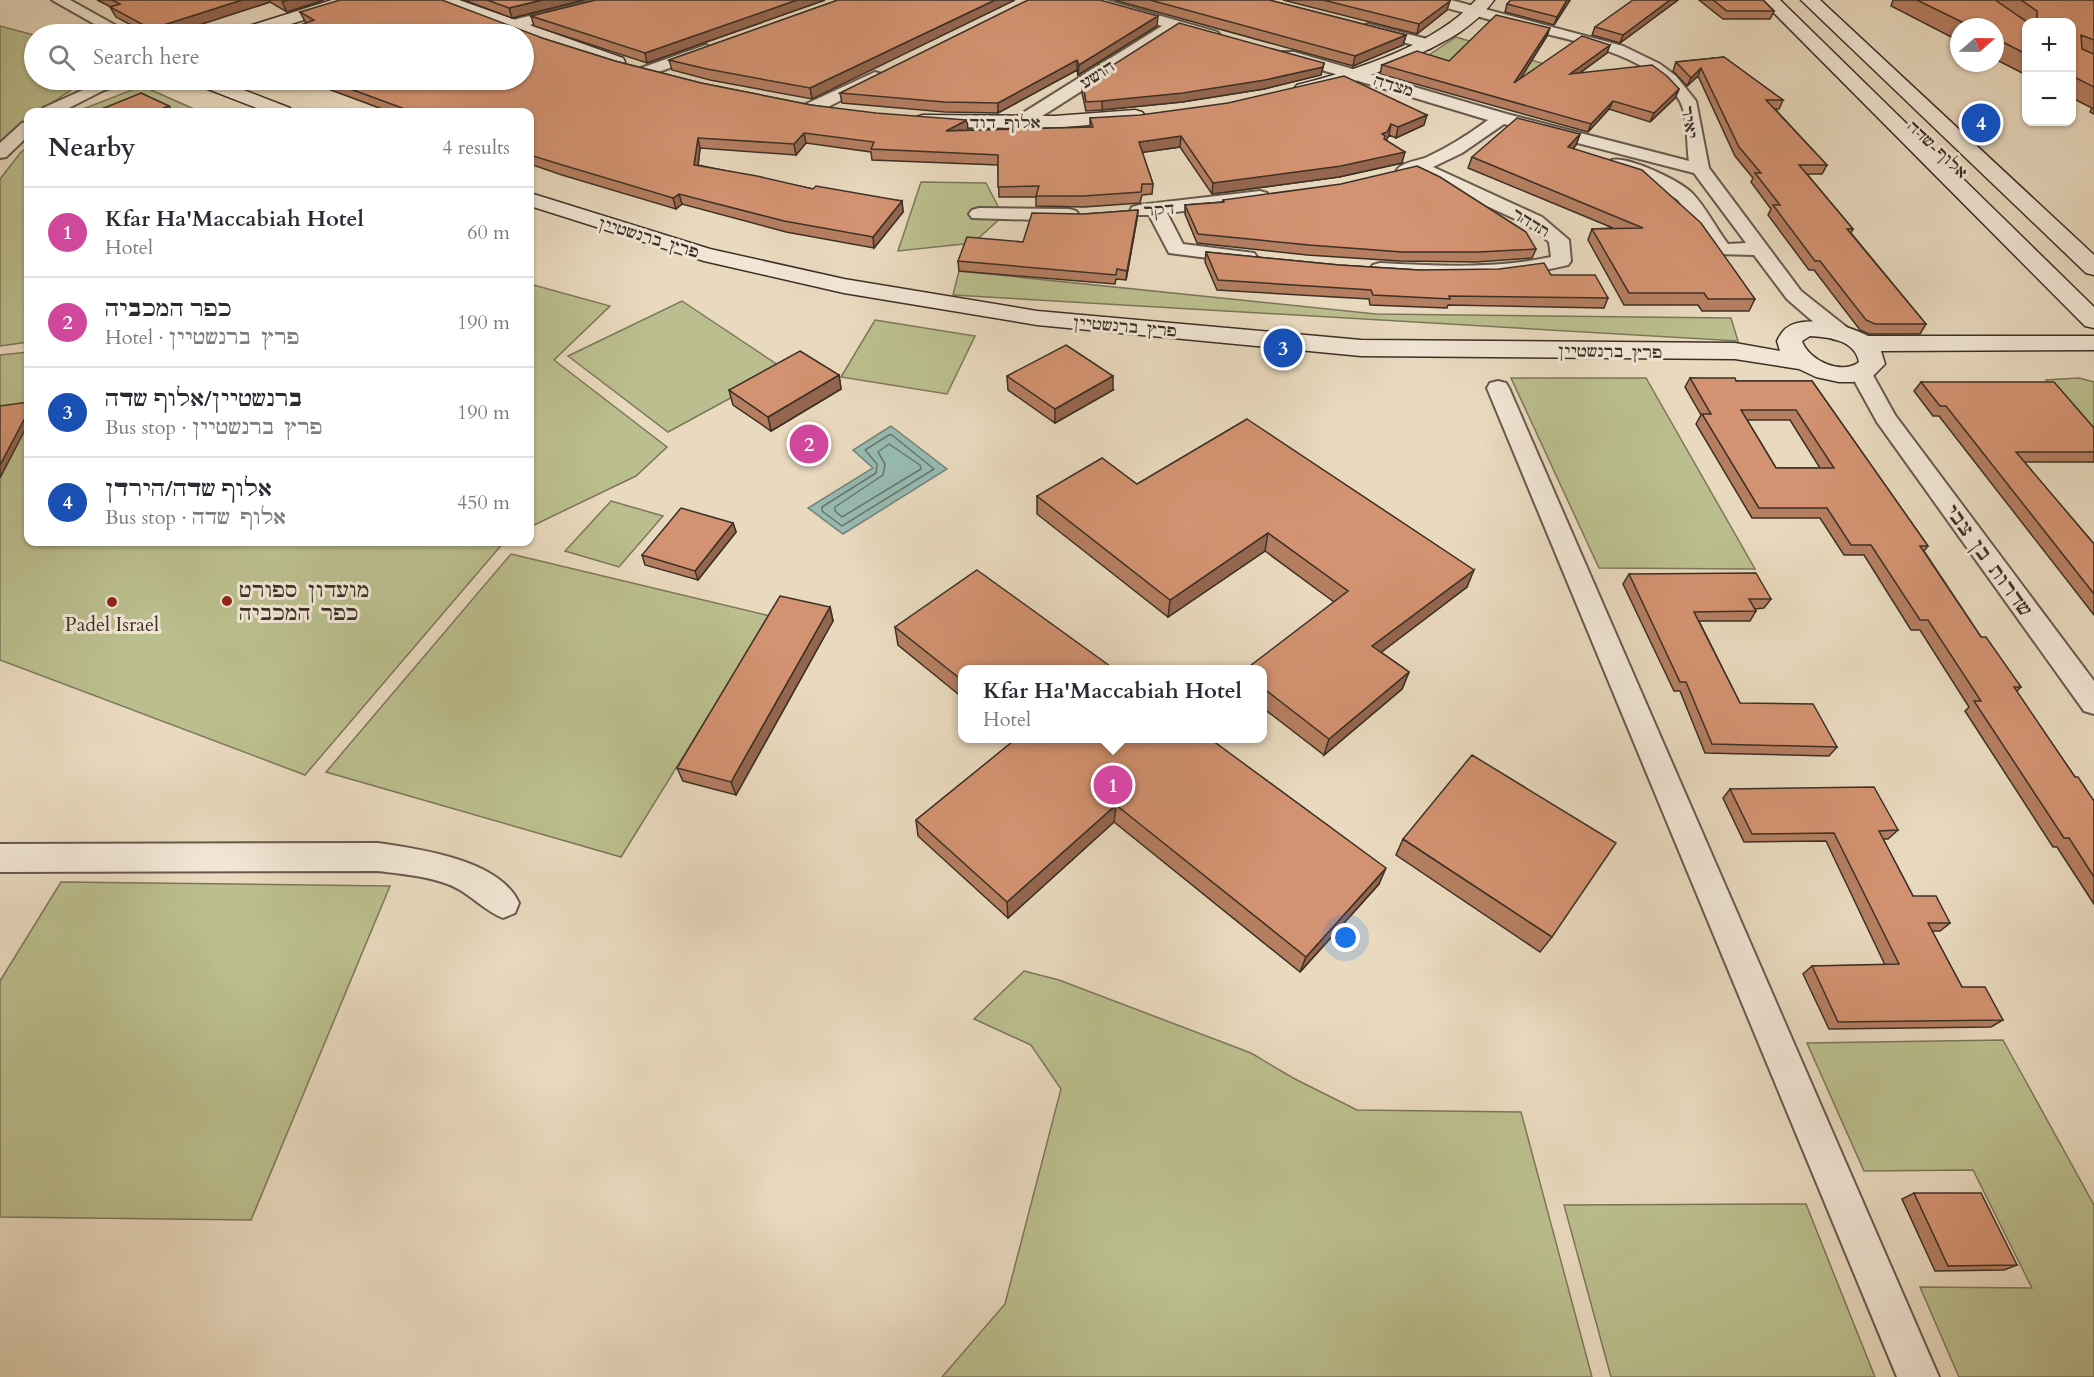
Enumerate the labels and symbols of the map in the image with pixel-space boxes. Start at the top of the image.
north arrow [1950,18,2004,72]
street label: הושע [1076,56,1119,94]
street label: מצדה [1371,69,1416,102]
pin: 4 [1962,100,2000,146]
street label: יאיר [1676,104,1702,140]
street label: אלוף דוד [969,112,1041,134]
street label: אלוף שדה [1902,116,1972,183]
street label: דקר [1143,198,1176,222]
street label: תדהר [1507,203,1554,243]
street label: פרץ ברנשטיין [596,212,702,264]
street label: פרץ ברנשטיין [1072,311,1178,343]
pin: 3 [1264,326,1302,370]
street label: פרץ ברנשטיין [1558,340,1662,364]
pin: 2 [790,422,828,466]
street label: שדרות בן צבי [1939,499,2039,622]
place label: מועדון ספורט כפר המכביה [239,577,370,627]
marker: מועדון ספורט כפר המכביה [220,594,234,608]
marker: Padel Israel [105,595,119,609]
place label: Padel Israel [65,611,159,638]
pin: 1 [1094,762,1132,808]
your location [1331,923,1360,952]

